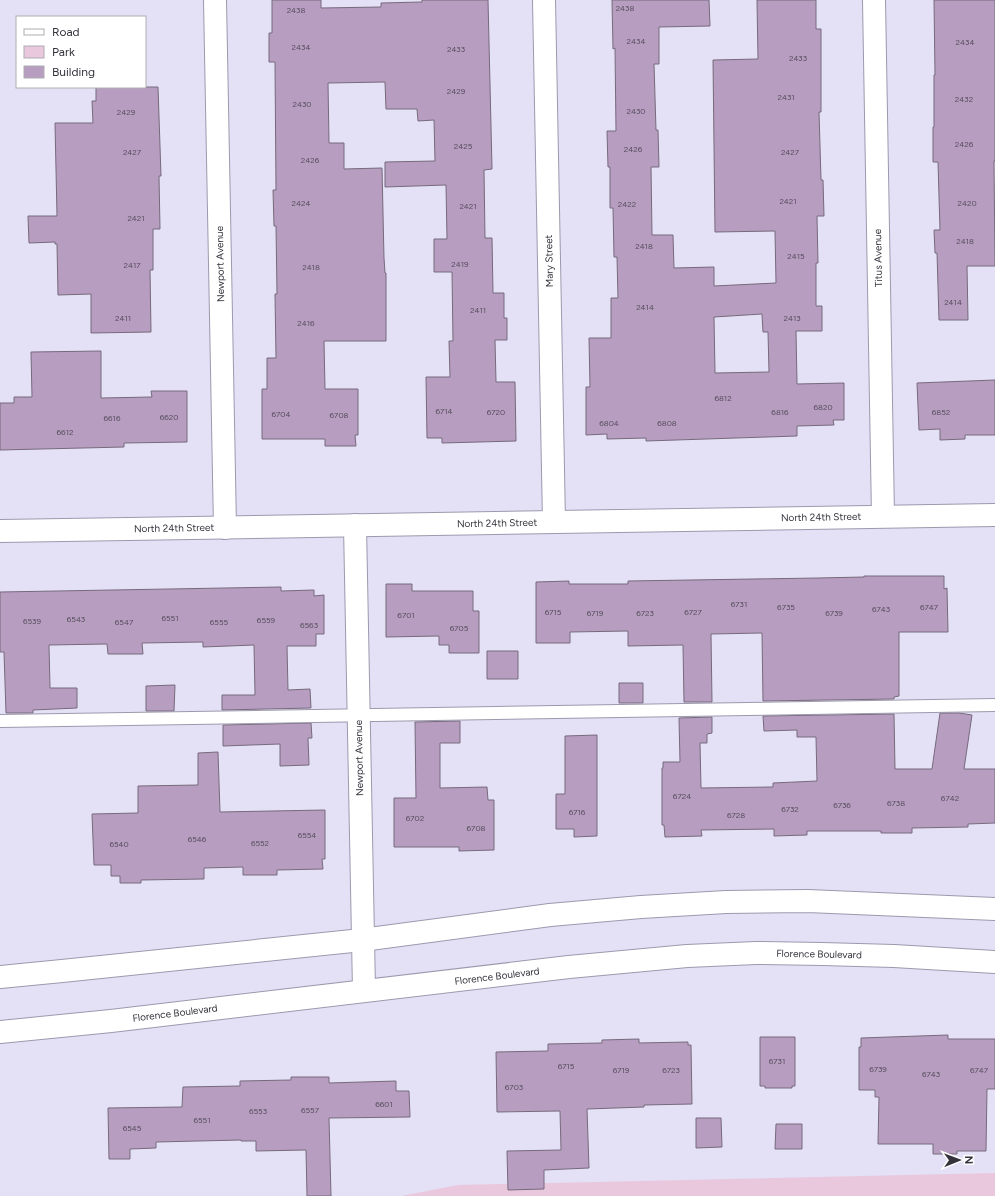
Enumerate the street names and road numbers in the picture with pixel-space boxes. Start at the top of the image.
street label: Newport Avenue [213,225,227,302]
street label: Titus Avenue [871,228,885,287]
street label: Mary Street [542,234,556,287]
street label: North 24th Street [781,510,862,524]
street label: North 24th Street [457,516,538,530]
street label: North 24th Street [134,521,215,535]
street label: Newport Avenue [352,719,366,796]
street label: Florence Boulevard [776,947,862,961]
street label: Florence Boulevard [454,964,540,988]
street label: Florence Boulevard [132,1001,218,1025]

